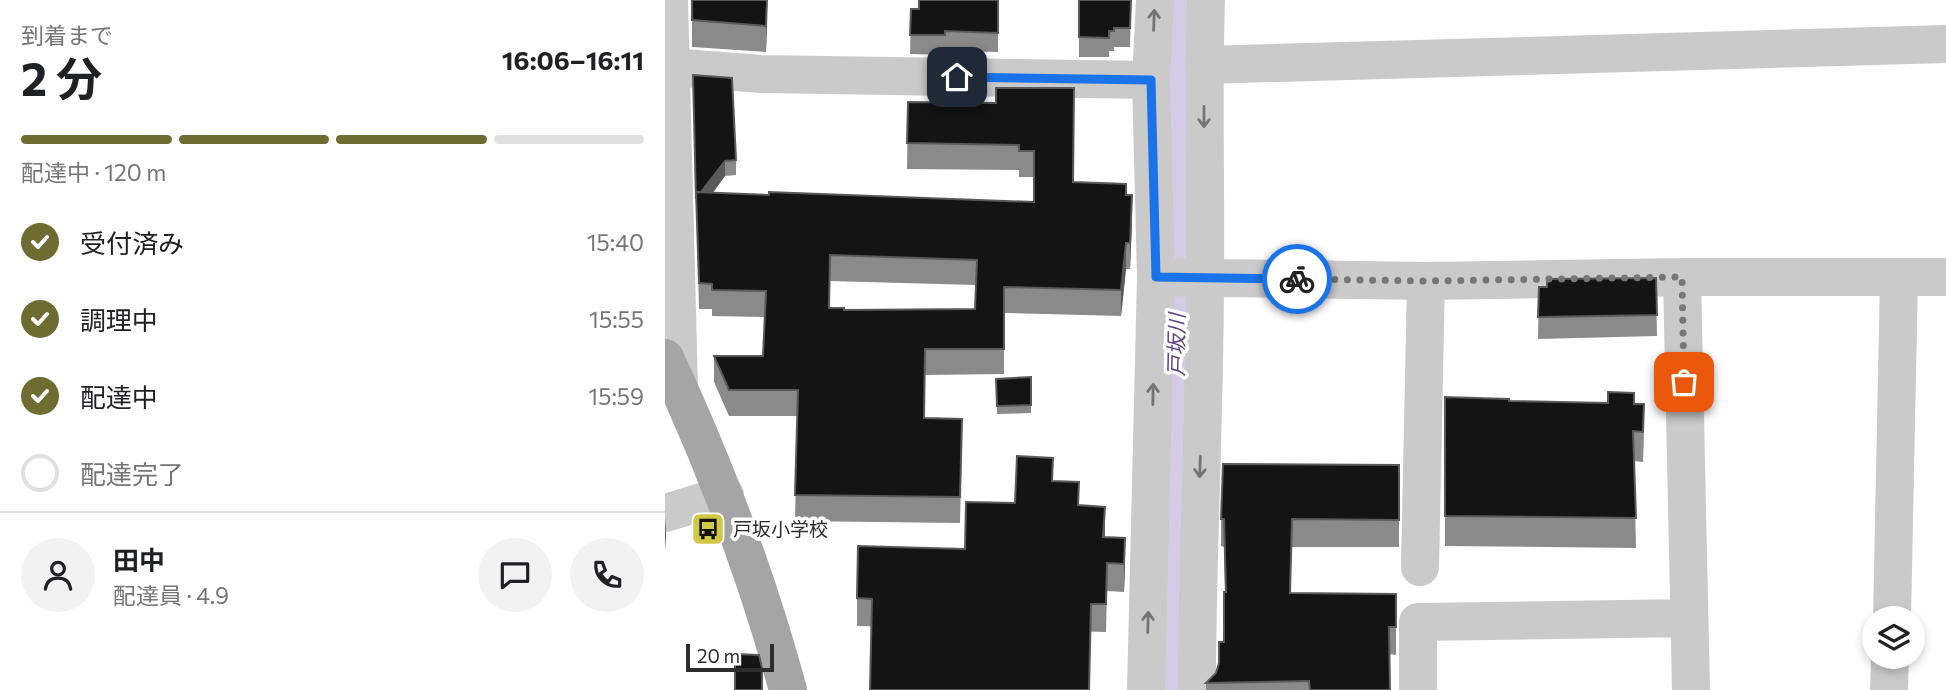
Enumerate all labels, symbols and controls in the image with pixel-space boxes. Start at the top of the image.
one-way arrow [1147,9,1160,32]
text: 到着まで [21,21,113,49]
text: 16:06–16:11 [502,44,644,75]
pin [927,47,987,107]
text: 2 分 [21,49,102,105]
icon: home [938,58,976,96]
one-way arrow [1197,105,1211,128]
text: 配達中 · 120 m [21,158,166,186]
icon: check [21,223,59,261]
text: 受付済み [80,227,184,258]
text: 15:40 [587,228,644,256]
courier [1262,244,1332,314]
icon: bike [1278,260,1316,298]
icon: check [21,300,59,338]
text: 調理中 [80,304,158,335]
text: 15:55 [589,305,644,333]
water label: 戸坂川 [1162,311,1189,377]
pin [1654,352,1714,412]
icon: bag [1665,363,1703,401]
icon: check [21,377,59,415]
text: 配達中 [80,381,158,412]
text: 15:59 [588,382,644,410]
one-way arrow [1146,383,1160,406]
one-way arrow [1194,455,1207,478]
text: 配達完了 [80,458,184,489]
bus stop icon: 戸坂小学校 [689,510,727,548]
place label: 戸坂小学校 [733,517,828,540]
button: person [21,538,95,612]
button: chat [478,538,552,612]
button: phone [570,538,644,612]
text: 田中 [113,544,165,575]
text: 配達員 · 4.9 [113,581,229,609]
map controls [1862,606,1925,669]
button: layers [1862,606,1925,669]
one-way arrow [1141,611,1155,634]
scale bar [686,641,773,673]
text: 20 m [697,644,740,667]

